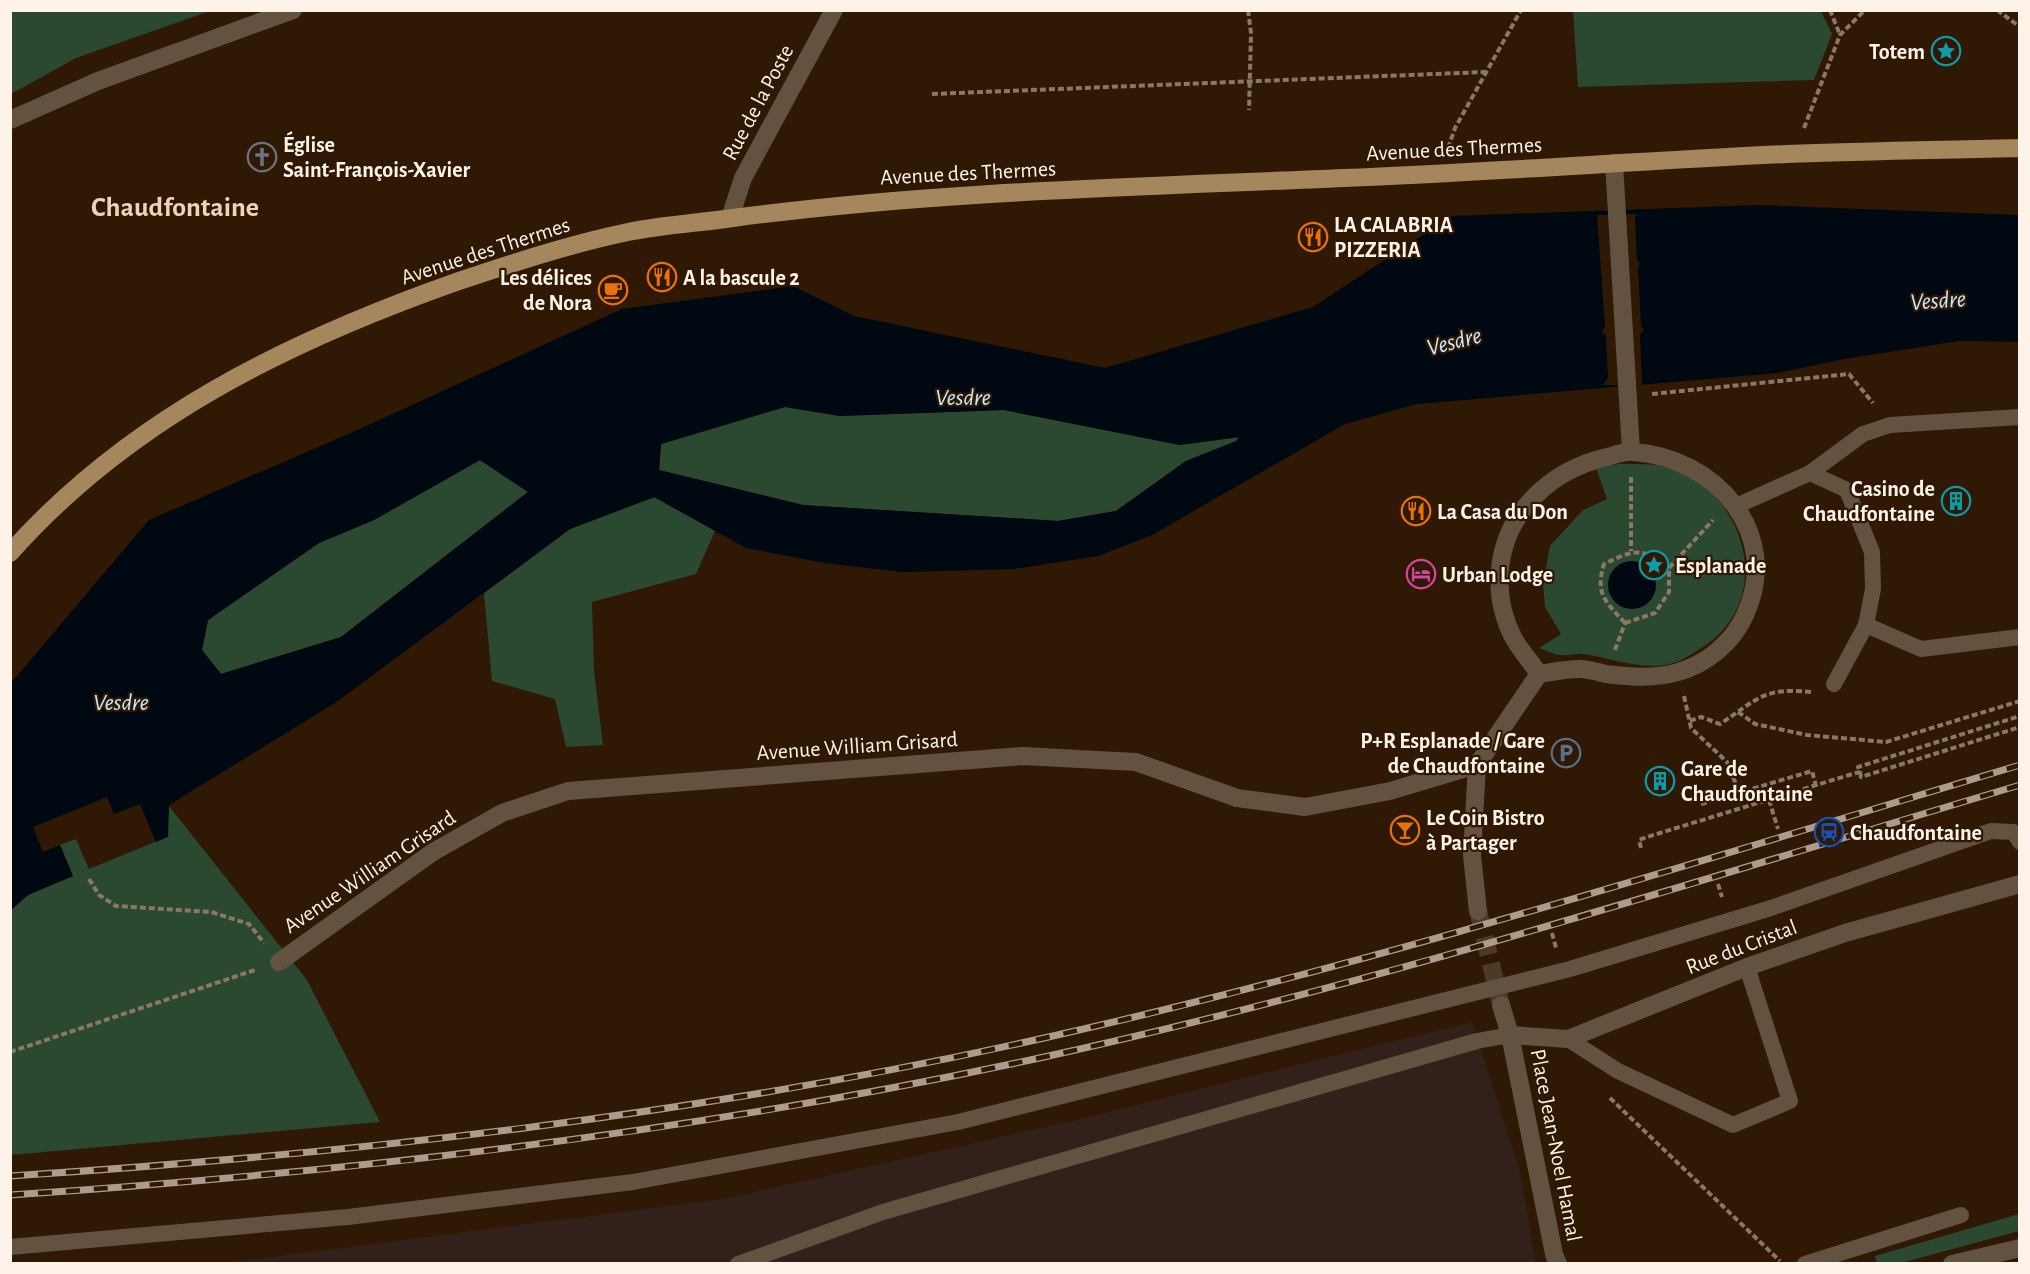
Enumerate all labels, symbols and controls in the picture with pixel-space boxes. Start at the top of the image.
place icon: Totem [1930,35,1962,67]
street label: Rue de la Poste [718,41,798,164]
place label: Totem [1869,41,1925,63]
place label: Église Saint-François-Xavier [283,131,471,181]
street label: Avenue des Thermes [1365,133,1543,165]
church icon: Église Saint-François-Xavier [246,141,278,173]
street label: Avenue des Thermes [879,157,1057,189]
district label: Chaudfontaine [91,194,259,222]
street label: Avenue des Thermes [398,213,572,289]
place label: LA CALABRIA PIZZERIA [1334,214,1453,261]
restaurant icon: LA CALABRIA PIZZERIA [1297,221,1329,253]
restaurant icon: A la bascule 2 [646,261,678,293]
place label: Les délices de Nora [500,267,592,314]
place label: A la bascule 2 [683,267,800,289]
cafe icon: Les délices de Nora [597,274,629,306]
water label: Vesdre [1909,287,1967,315]
water label: Vesdre [1424,324,1484,360]
water label: Vesdre [935,386,991,410]
place label: Casino de Chaudfontaine [1803,478,1935,525]
building icon: Casino de Chaudfontaine [1940,485,1972,517]
restaurant icon: La Casa du Don [1400,495,1432,527]
place label: La Casa du Don [1437,501,1568,523]
place icon: Esplanade [1638,549,1670,581]
place label: Esplanade [1675,555,1766,577]
hotel icon: Urban Lodge [1405,558,1437,590]
place label: Urban Lodge [1442,564,1553,586]
water label: Vesdre [93,691,149,715]
street label: Avenue William Grisard [756,728,959,764]
place label: P+R Esplanade / Gare de Chaudfontaine [1360,730,1545,777]
parking icon: P+R Esplanade / Gare de Chaudfontaine [1550,737,1582,769]
place label: Gare de Chaudfontaine [1681,758,1813,805]
building icon: Gare de Chaudfontaine [1644,765,1676,797]
street label: Avenue William Grisard [280,806,459,937]
place label: Le Coin Bistro à Partager [1426,807,1545,854]
bar icon: Le Coin Bistro à Partager [1389,814,1421,846]
station icon: Chaudfontaine [1813,816,1845,848]
place label: Chaudfontaine [1850,822,1982,844]
street label: Rue du Cristal [1683,916,1800,978]
street label: Place Jean-Noel Hamal [1527,1047,1585,1243]

